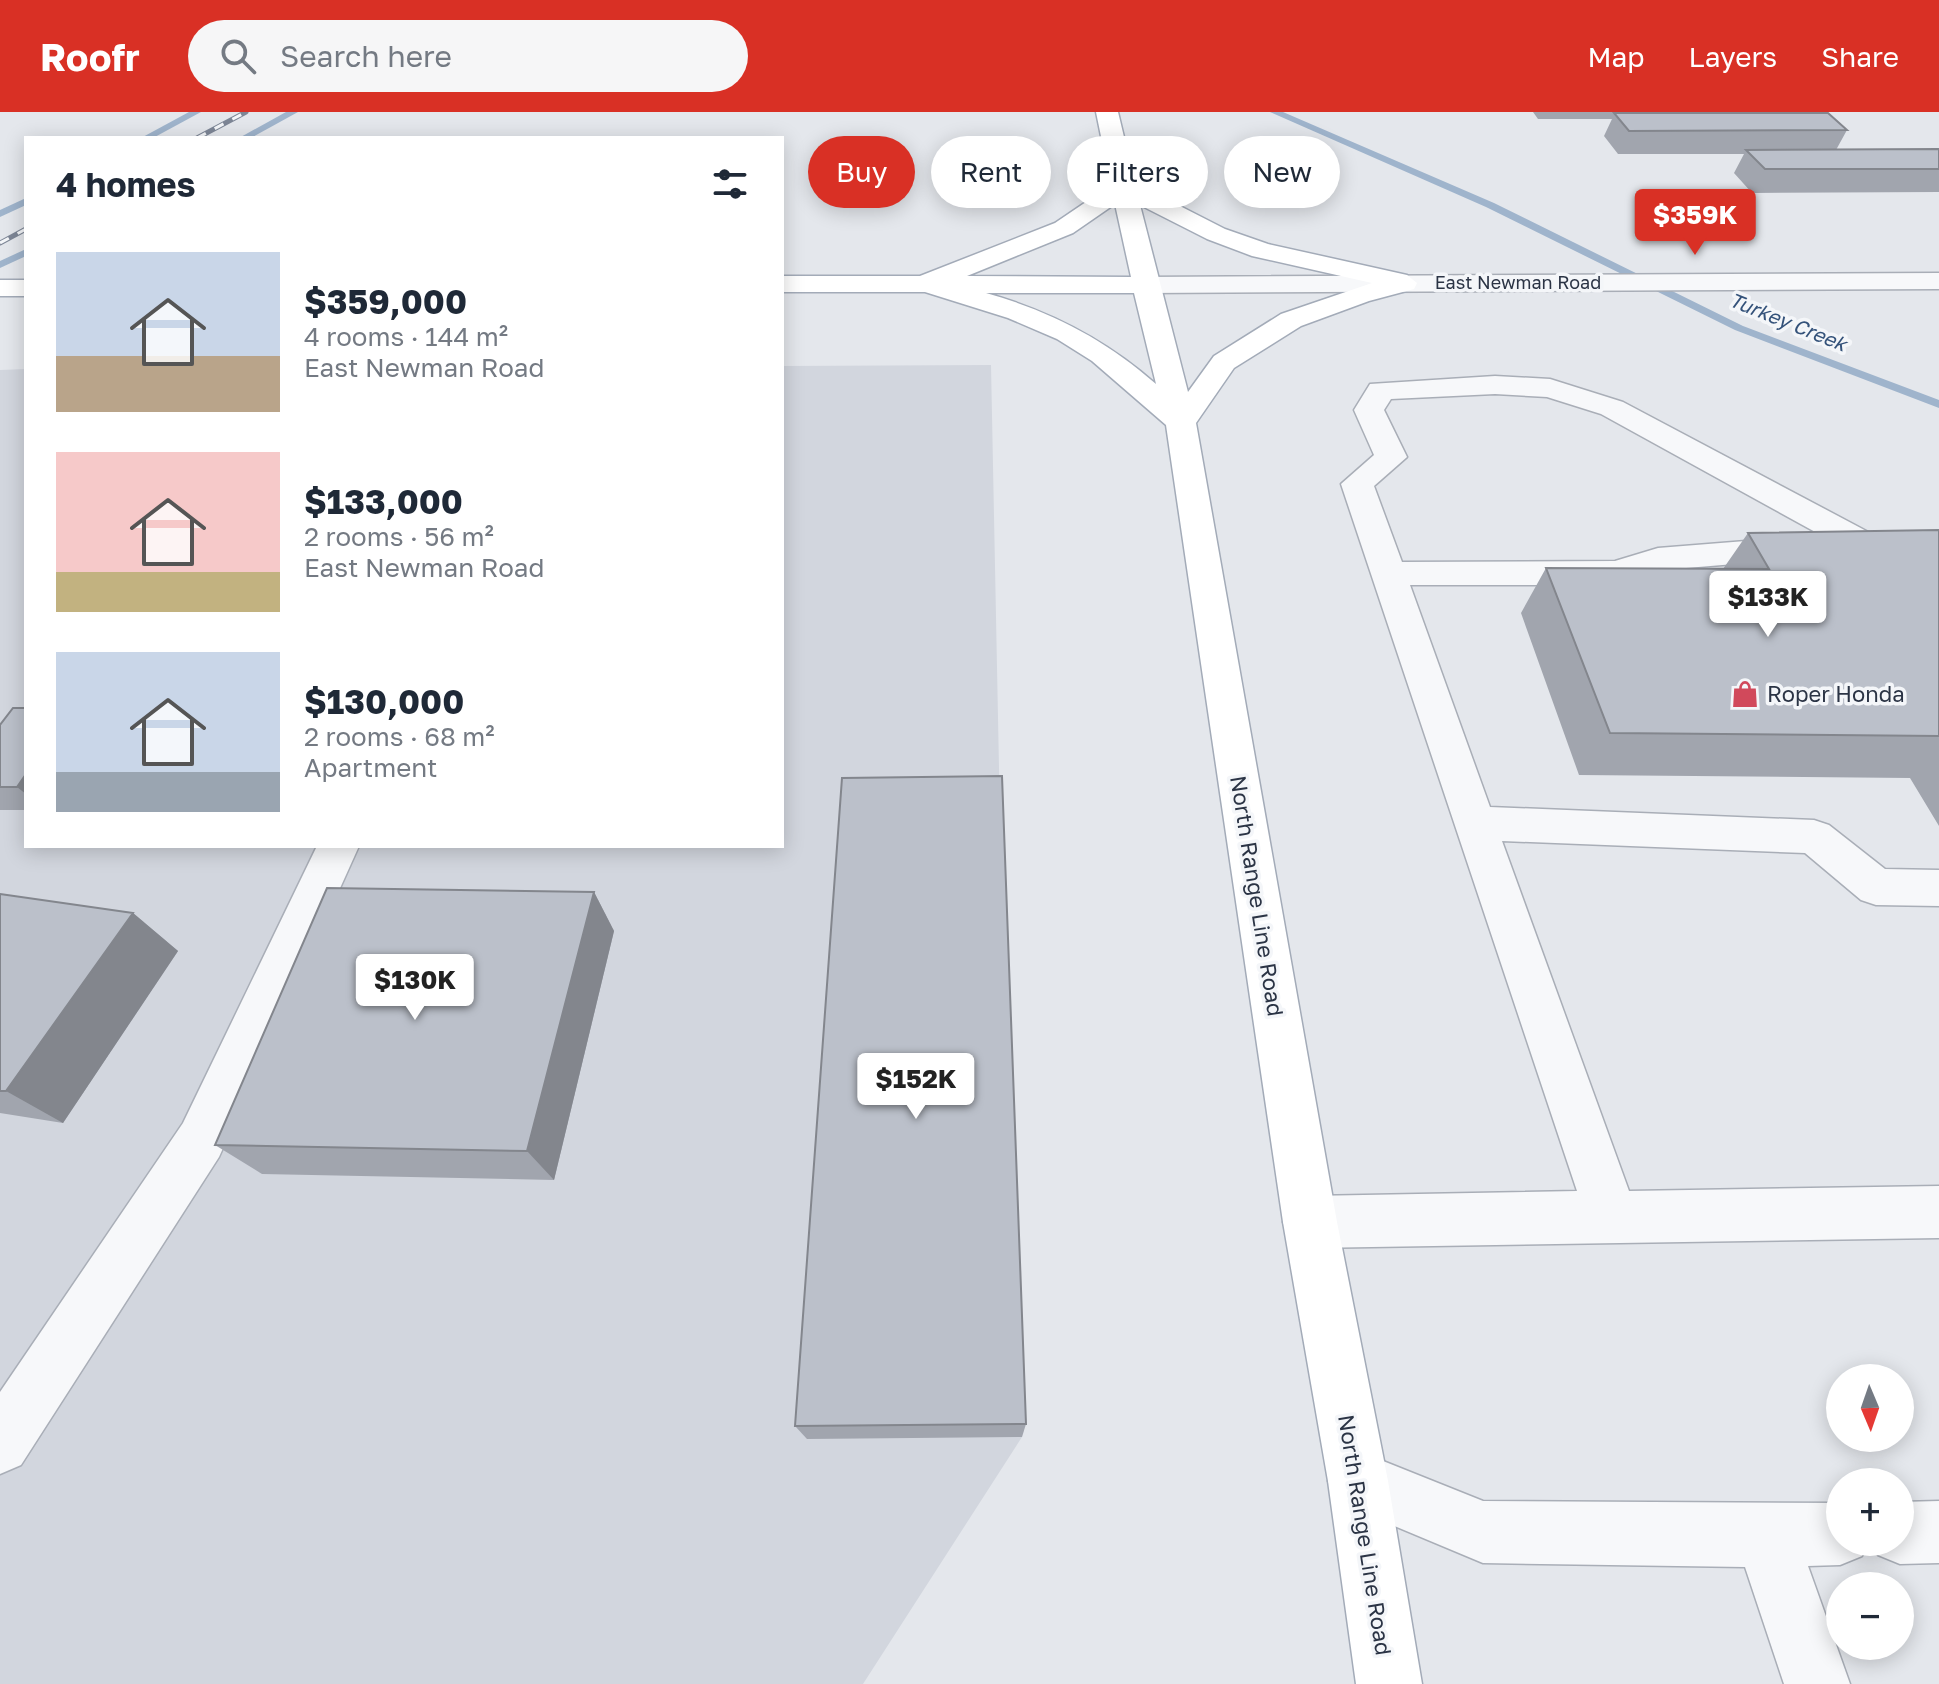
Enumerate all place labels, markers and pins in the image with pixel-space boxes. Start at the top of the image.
pin: $359K [1639,189,1751,257]
pin: $133K [1712,571,1824,639]
shop icon: Roper Honda [1730,679,1760,709]
place label: Roper Honda [1767,680,1905,707]
pin: $130K [359,954,471,1022]
pin: $152K [860,1053,972,1121]

